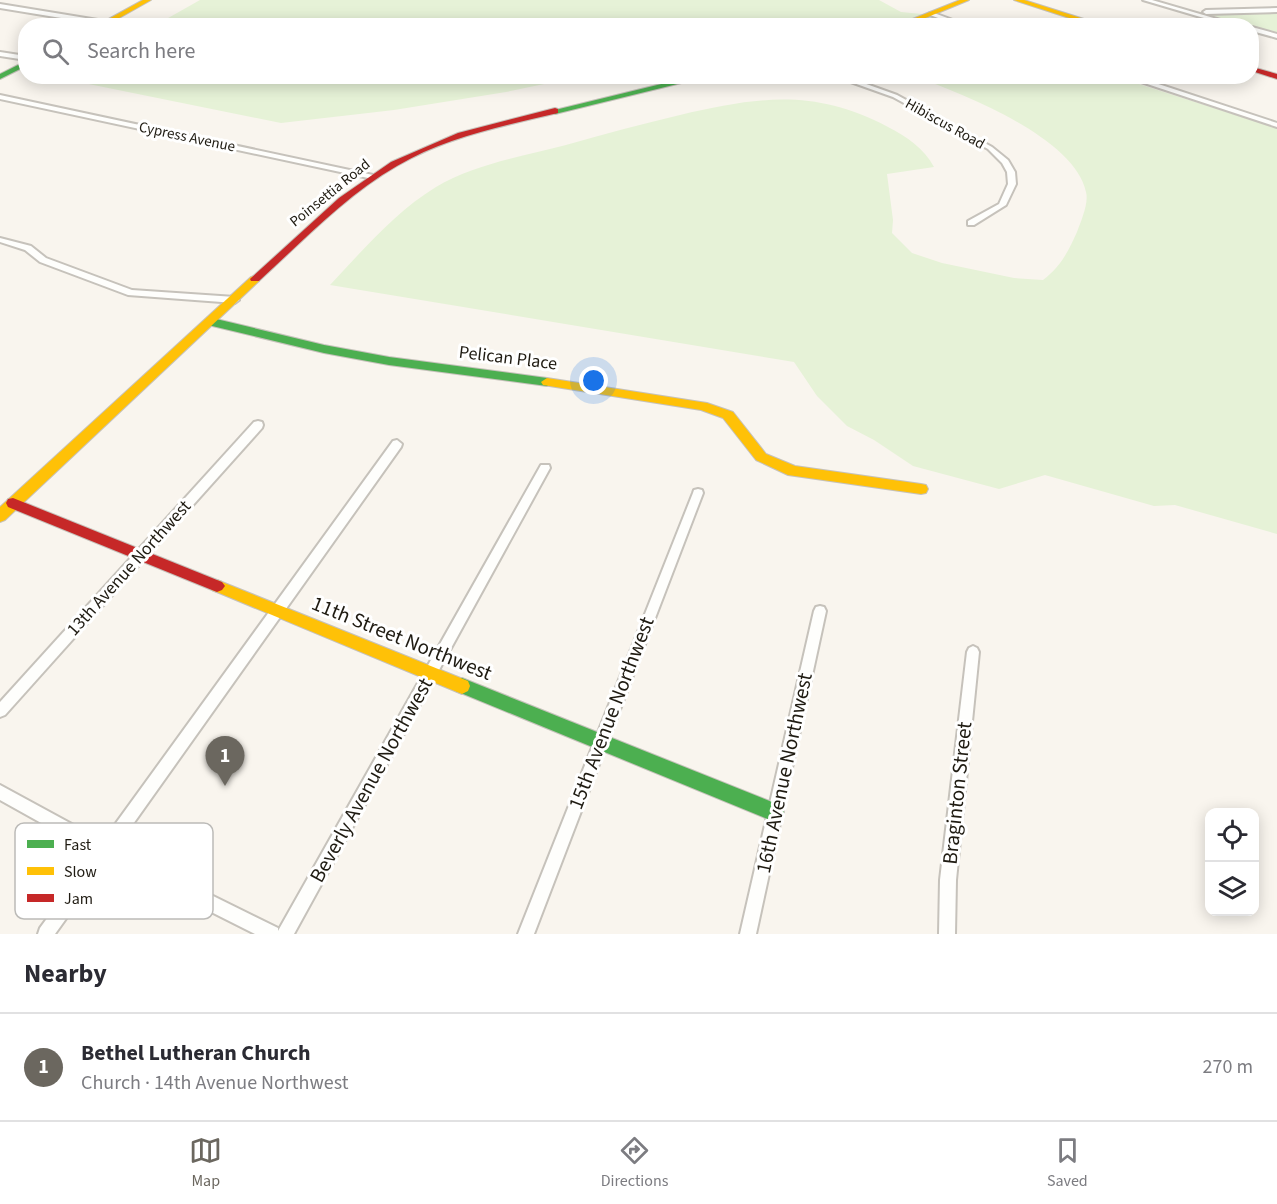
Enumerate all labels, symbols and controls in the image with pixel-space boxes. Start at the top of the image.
search box [18,18,1259,84]
icon: search [39,35,72,68]
text: Search here [87,35,195,67]
street label: Hibiscus Road [901,93,989,155]
street label: Cypress Avenue [137,117,237,157]
street label: Poinsettia Road [285,154,375,232]
street label: Pelican Place [457,340,559,376]
your location [579,366,608,395]
street label: 13th Avenue Northwest [61,495,197,641]
street label: 11th Street Northwest [307,588,497,688]
street label: 15th Avenue Northwest [560,612,662,814]
street label: 16th Avenue Northwest [748,670,820,876]
street label: Beverly Avenue Northwest [302,672,440,888]
street label: Braginton Street [935,720,979,866]
pin: 1 [206,736,244,786]
map controls [1205,808,1259,916]
button: locate [1205,808,1259,862]
legend [15,823,213,919]
text: Fast [64,834,92,856]
text: Slow [64,861,97,883]
button: layers [1205,862,1259,916]
text: Jam [64,888,93,910]
text: Nearby [24,955,107,992]
text: Bethel Lutheran Church [81,1037,311,1069]
text: 1 [38,1053,49,1081]
text: 270 m [1203,1053,1253,1081]
text: Church · 14th Avenue Northwest [81,1069,348,1097]
tab: Map [189,1134,222,1192]
tab: Directions [601,1134,668,1192]
tab: Saved [1047,1134,1088,1192]

